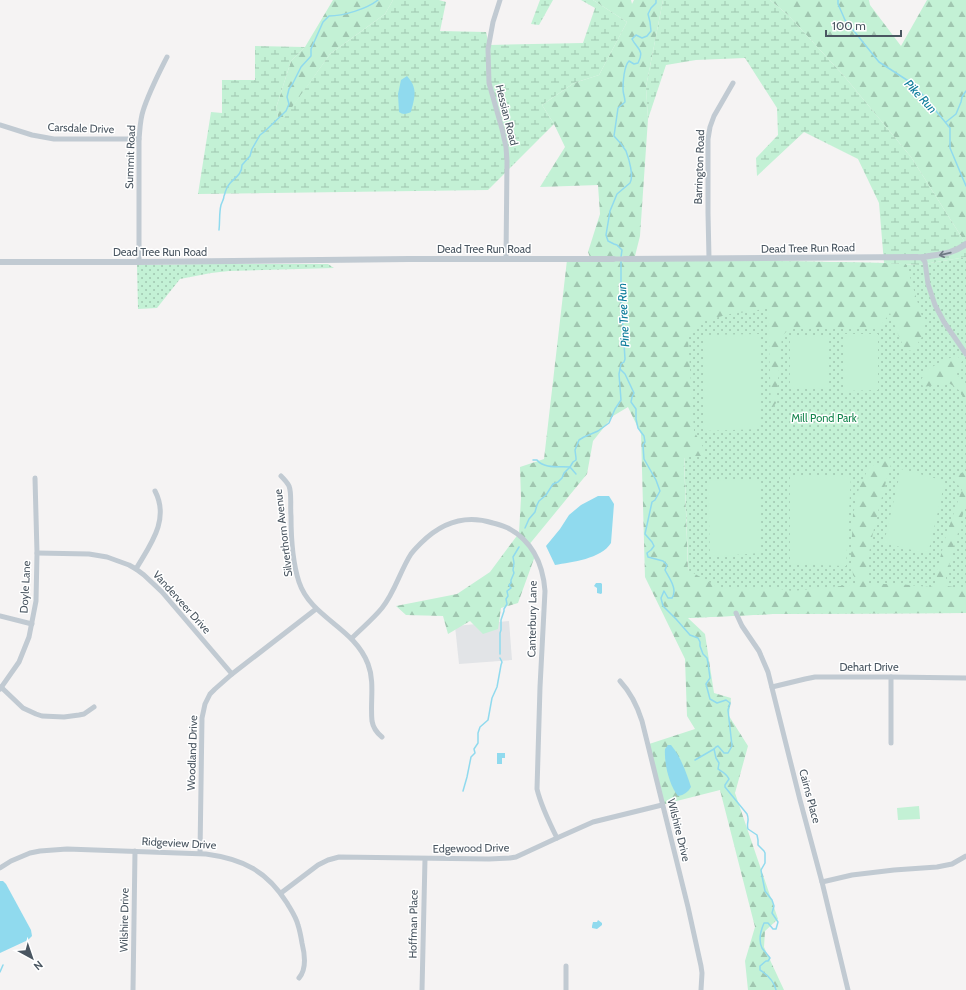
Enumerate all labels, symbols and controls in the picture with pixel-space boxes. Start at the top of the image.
scale bar [826,12,901,38]
text: 100 m [832,18,866,33]
water label: Pike Run [902,76,940,116]
street label: Hessian Road [493,83,521,147]
street label: Carsdale Drive [47,120,115,136]
street label: Summit Road [122,125,138,189]
street label: Barrington Road [691,129,707,205]
street label: Dead Tree Run Road [761,240,855,256]
street label: Dead Tree Run Road [437,242,531,256]
street label: Dead Tree Run Road [113,245,207,259]
one-way arrow [939,250,952,258]
water label: Pine Tree Run [614,283,632,347]
park label: Mill Pond Park [791,411,857,425]
street label: Silverthorn Avenue [271,488,295,578]
street label: Doyle Lane [17,560,33,614]
street label: Vanderveer Drive [150,568,214,637]
street label: Canterbury Lane [524,580,540,658]
street label: Dehart Drive [839,660,899,674]
street label: Woodland Drive [184,715,200,791]
street label: Cairns Place [796,767,824,825]
street label: Wilshire Drive [664,797,694,863]
street label: Ridgeview Drive [141,834,217,852]
street label: Edgewood Drive [433,840,510,856]
street label: Wilshire Drive [116,887,132,952]
street label: Hoffman Place [405,889,421,959]
north arrow [12,938,52,978]
text: N [31,958,46,974]

